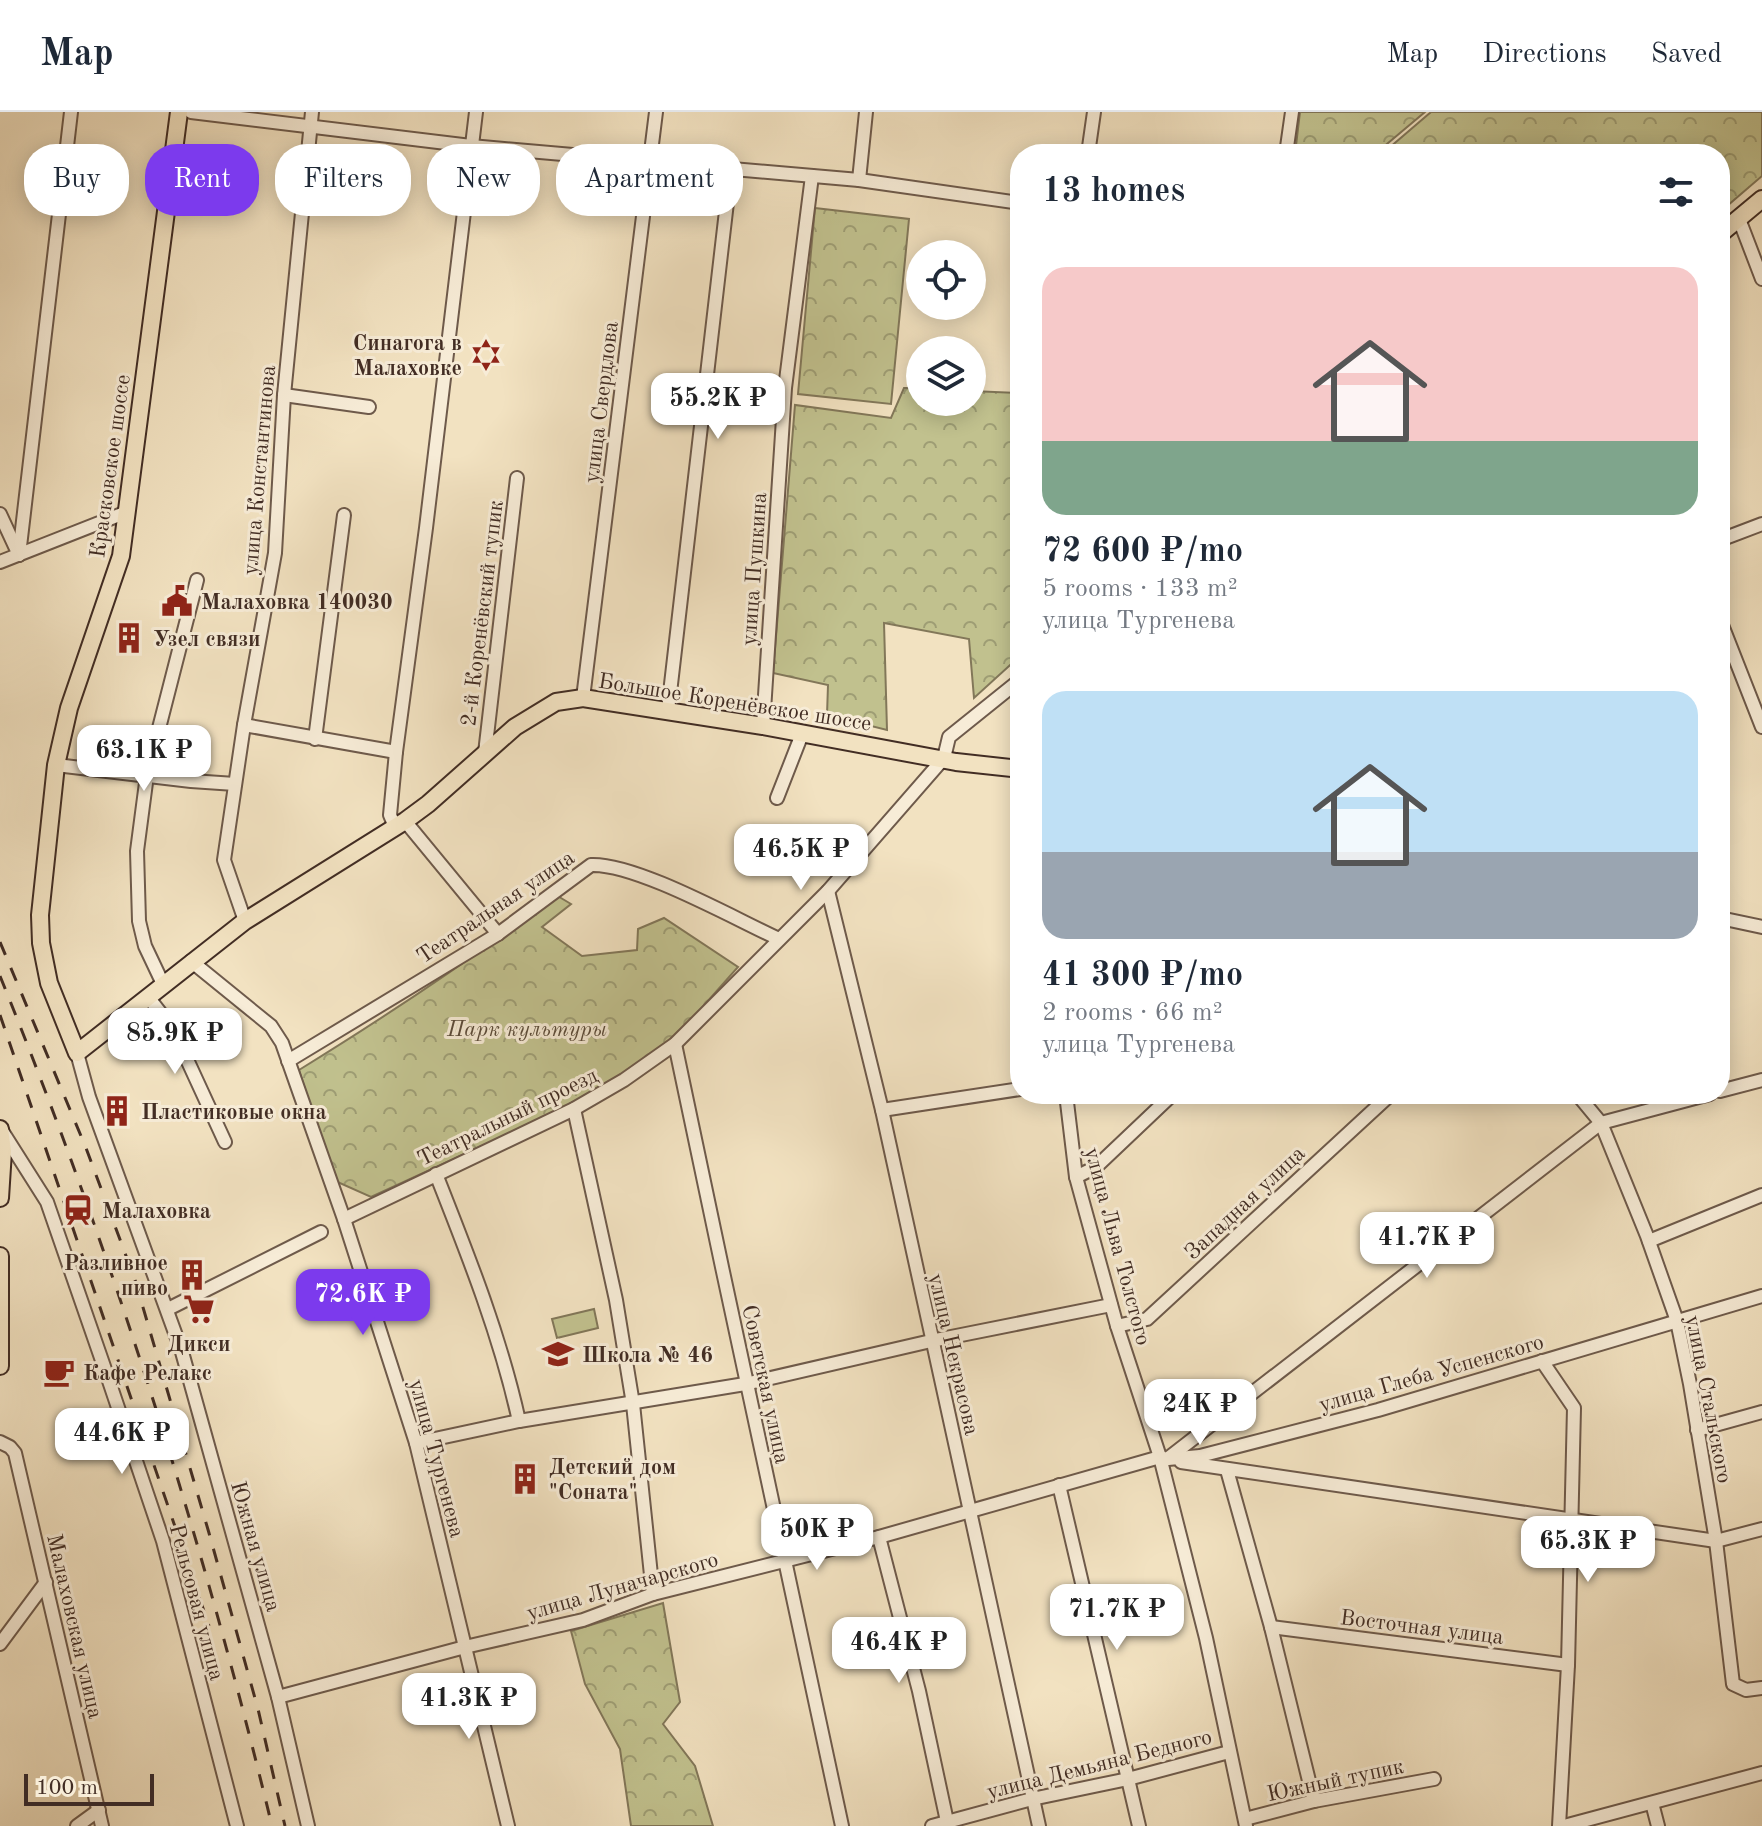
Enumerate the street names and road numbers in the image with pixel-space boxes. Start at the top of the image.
street label: улица Свердлова [581,320,623,484]
street label: улица Константинова [240,364,280,576]
street label: Красковское шоссе [87,373,135,560]
street label: улица Пушкина [739,491,771,647]
street label: 2-й Коренёвский тупик [458,499,508,728]
street label: Большое Коренёвское шоссе [596,670,873,735]
street label: Театральная улица [413,847,579,968]
street label: Театральный проезд [414,1065,602,1171]
street label: Западная улица [1181,1142,1310,1264]
street label: улица Льва Толстого [1080,1145,1154,1348]
street label: улица Некрасова [924,1272,982,1437]
street label: Советская улица [737,1303,793,1466]
street label: улица Стальского [1681,1314,1735,1485]
street label: улица Глеба Успенского [1317,1331,1546,1417]
street label: улица Тургенева [404,1377,468,1540]
street label: Южная улица [226,1479,284,1614]
street label: Рельсовая улица [165,1522,228,1683]
street label: Малаховская улица [42,1532,106,1721]
street label: улица Луначарского [524,1549,721,1625]
street label: Восточная улица [1339,1607,1505,1649]
street label: улица Демьяна Бедного [985,1726,1214,1804]
street label: Южный тупик [1265,1756,1406,1806]

